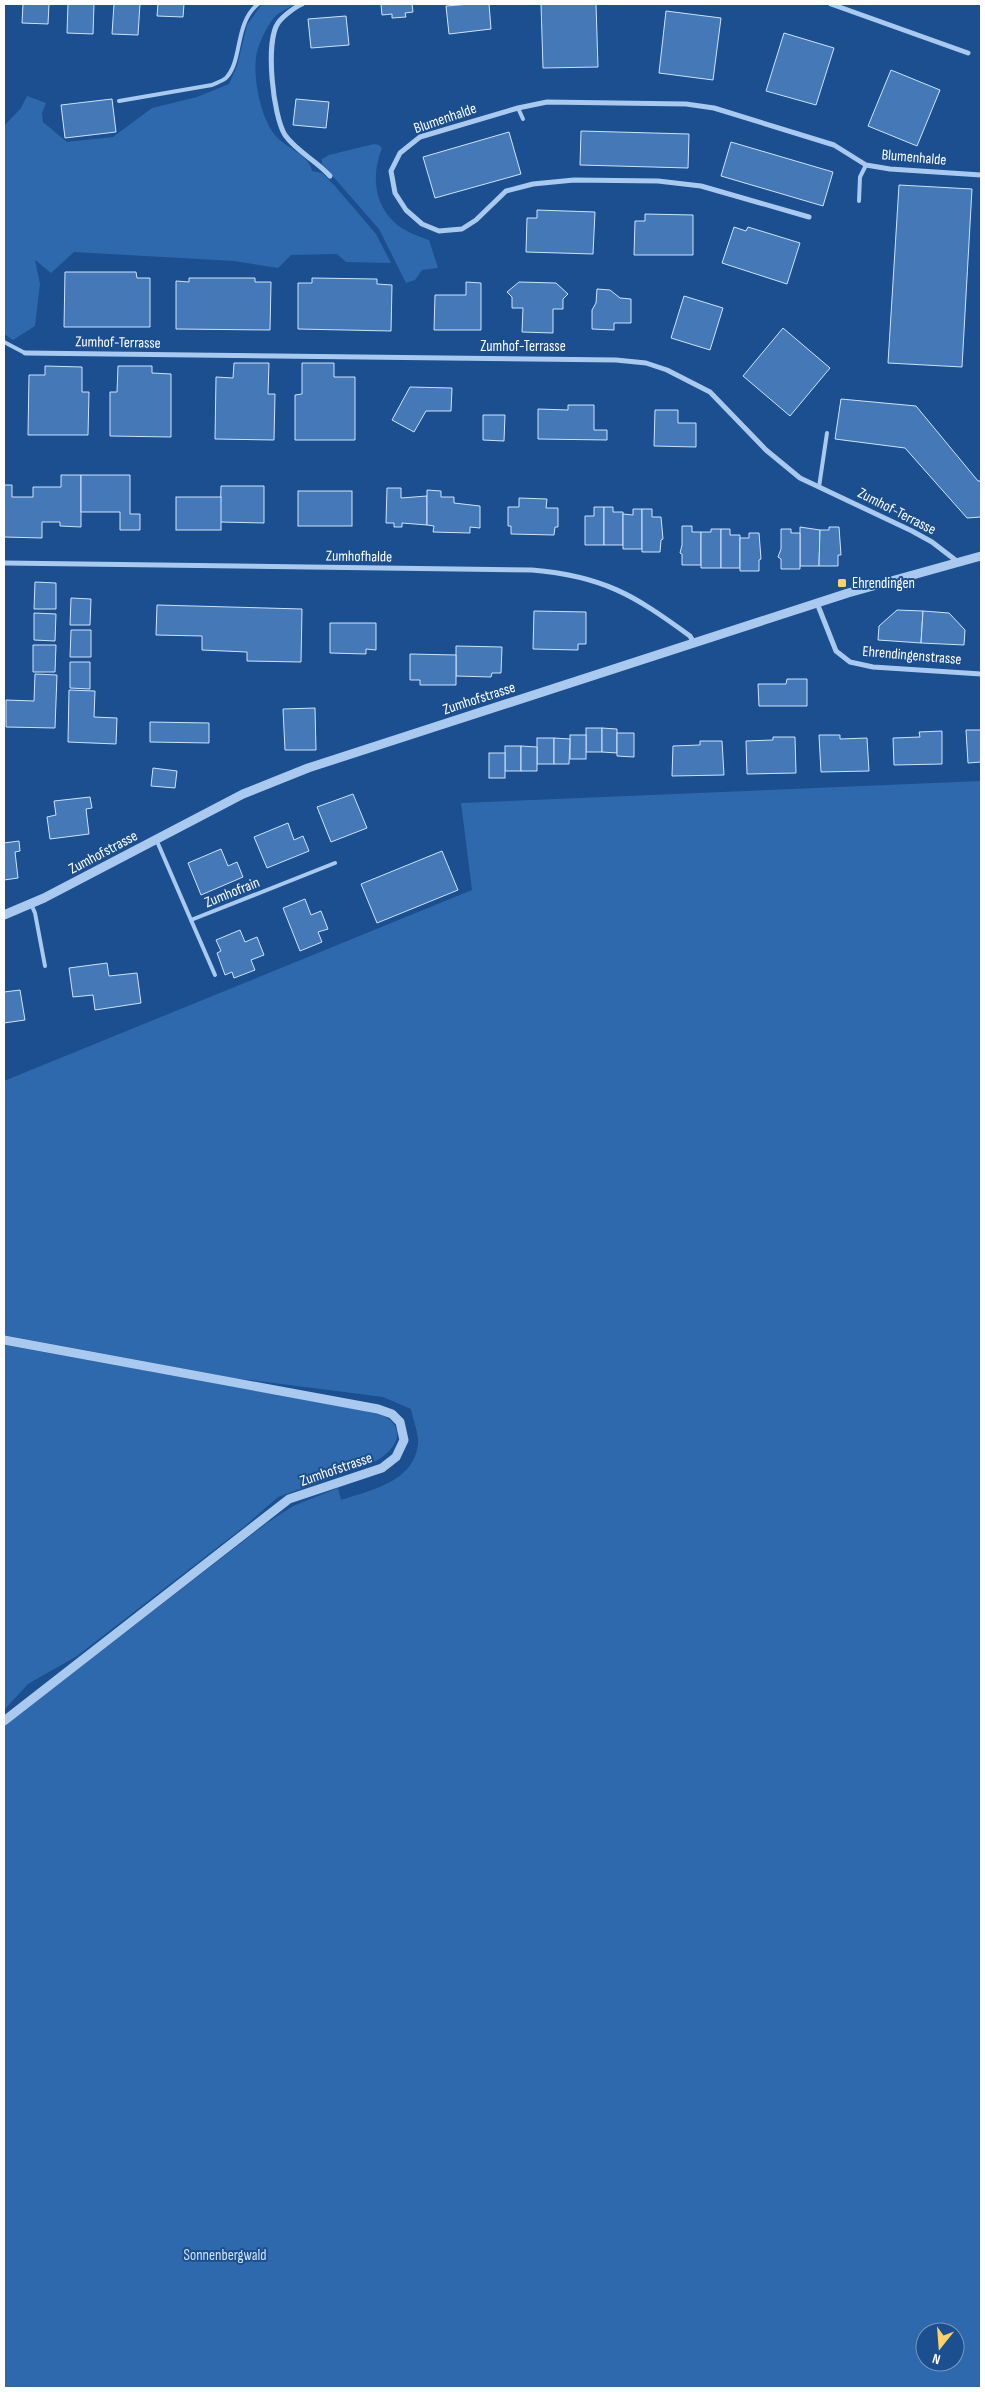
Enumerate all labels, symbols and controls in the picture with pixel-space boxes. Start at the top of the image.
street label: Blumenhalde [411,99,479,138]
street label: Blumenhalde [881,145,947,170]
street label: Zumhof-Terrasse [75,332,161,353]
street label: Zumhof-Terrasse [480,337,566,356]
street label: Zumhof-Terrasse [854,484,939,539]
street label: Zumhofhalde [326,546,392,567]
place label: Ehrendingen [852,574,915,593]
marker: Ehrendingen [836,577,848,589]
street label: Ehrendingenstrasse [862,642,962,669]
street label: Zumhofstrasse [440,678,518,719]
street label: Zumhofstrasse [66,826,141,879]
street label: Zumhofrain [202,873,263,912]
street label: Zumhofstrasse [297,1448,375,1491]
park label: Sonnenbergwald [184,2246,267,2265]
north arrow [915,2322,965,2372]
text: N [930,2350,942,2368]

